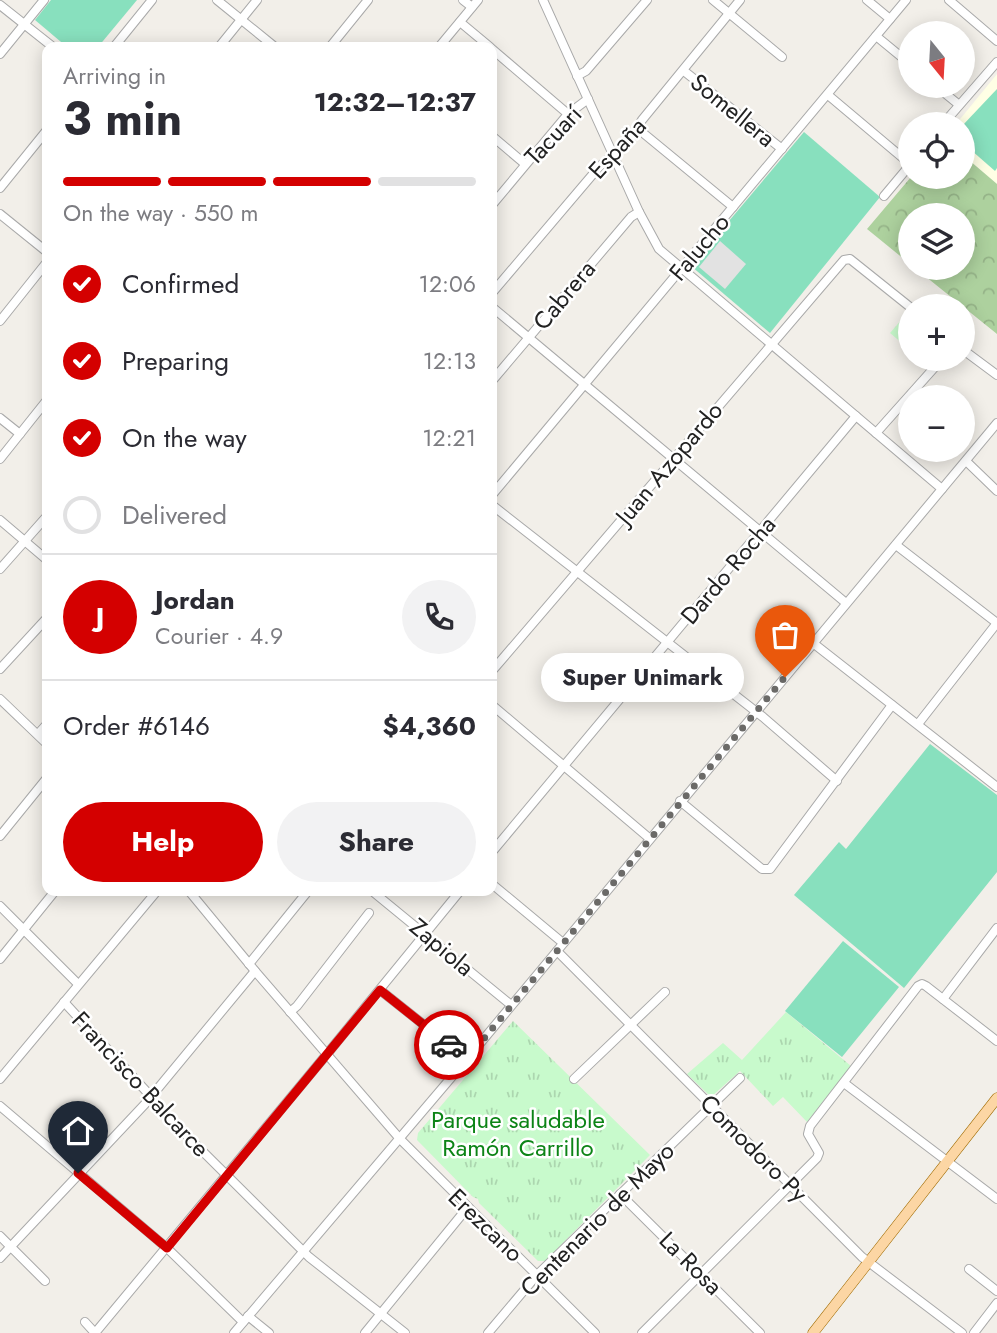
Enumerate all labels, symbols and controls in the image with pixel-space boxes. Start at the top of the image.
north arrow [898,21,975,98]
map controls [898,21,975,462]
text: Arriving in [63,59,166,93]
street label: Somellera [683,65,783,155]
text: 12:32–12:37 [314,83,476,121]
text: 3 min [63,86,182,152]
street label: Tacuarí [516,97,590,173]
street label: España [580,109,654,187]
button: locate [898,112,975,189]
text: On the way · 550 m [63,196,258,230]
button: layers [898,203,975,280]
street label: Falucho [660,206,738,288]
street label: Cabrera [524,252,604,338]
icon: check [63,265,101,303]
text: Confirmed [122,265,239,303]
text: 12:06 [419,267,476,301]
button: + [898,294,975,371]
icon: check [63,342,101,380]
text: Preparing [122,342,229,380]
text: 12:13 [423,344,476,378]
button: − [898,385,975,462]
street label: Juan Azopardo [605,394,731,534]
icon: check [63,419,101,457]
text: On the way [122,419,247,457]
text: 12:21 [422,421,476,455]
text: Delivered [122,496,227,534]
street label: Dardo Rocha [672,508,784,632]
button: phone [402,580,476,654]
text: Jordan [155,581,235,619]
text: J [96,598,104,636]
pin [755,605,815,677]
icon: bag [766,616,804,654]
text: Courier · 4.9 [155,619,283,653]
callout: Super Unimark [540,652,743,702]
text: Super Unimark [562,660,723,694]
text: Order #6146 [63,707,210,745]
text: $4,360 [383,707,476,745]
button: Help [63,802,263,882]
button: Share [277,802,476,882]
street label: Zapiola [402,910,482,984]
street label: Francisco Balcarce [64,1003,218,1165]
courier [414,1010,484,1080]
icon: car [430,1026,468,1064]
street label: Comodoro Py [692,1086,816,1210]
pin [48,1101,108,1173]
park label: Parque saludable Ramón Carrillo [431,1102,605,1165]
icon: home [59,1112,97,1150]
street label: Centenario de Mayo [512,1134,682,1304]
street label: Erezcano [441,1180,531,1270]
street label: La Rosa [651,1223,731,1303]

